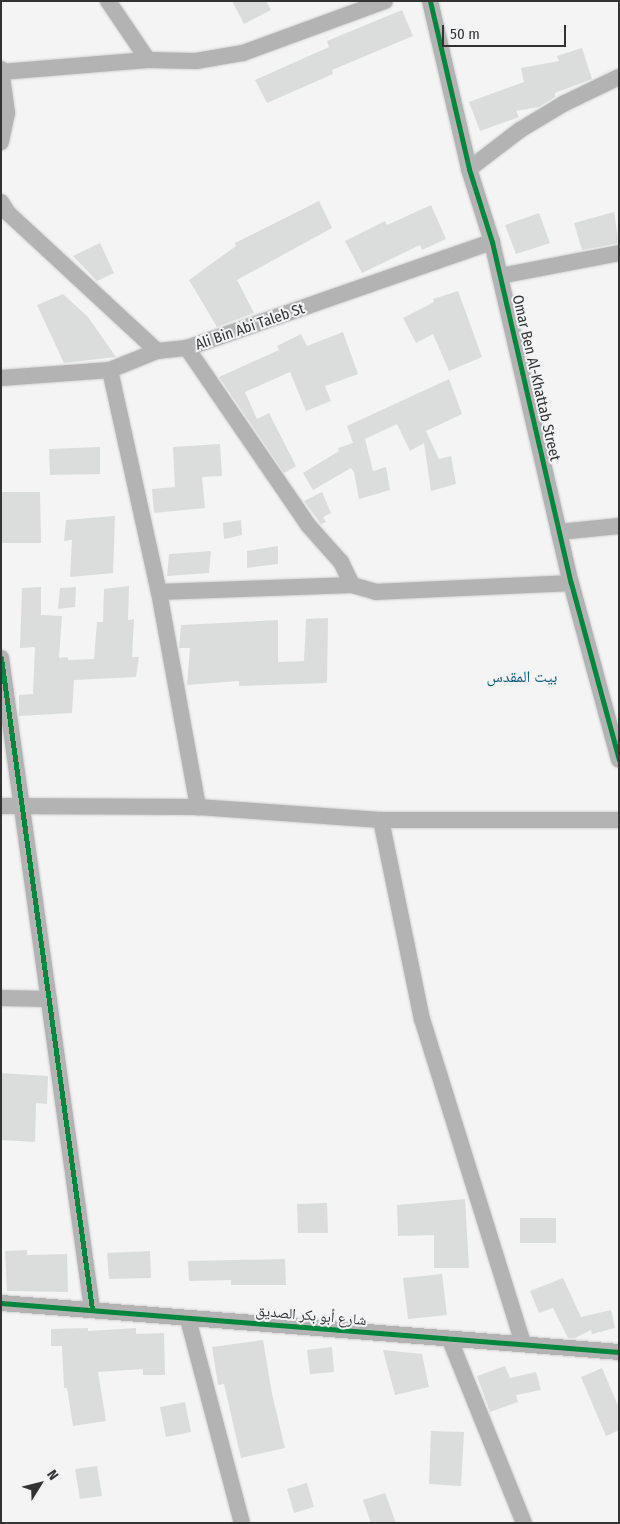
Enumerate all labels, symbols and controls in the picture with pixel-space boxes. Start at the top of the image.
scale bar [445,15,569,47]
text: 50 m [450,25,480,43]
street label: Omar Ben Al-Khattab Street [508,293,564,463]
street label: Ali Bin Abi Taleb St [193,300,307,354]
district label: بيت المقدس [487,667,557,687]
street label: شارع أبو بكر الصديق [255,1302,367,1330]
north arrow [15,1459,65,1509]
text: N [43,1466,62,1483]

